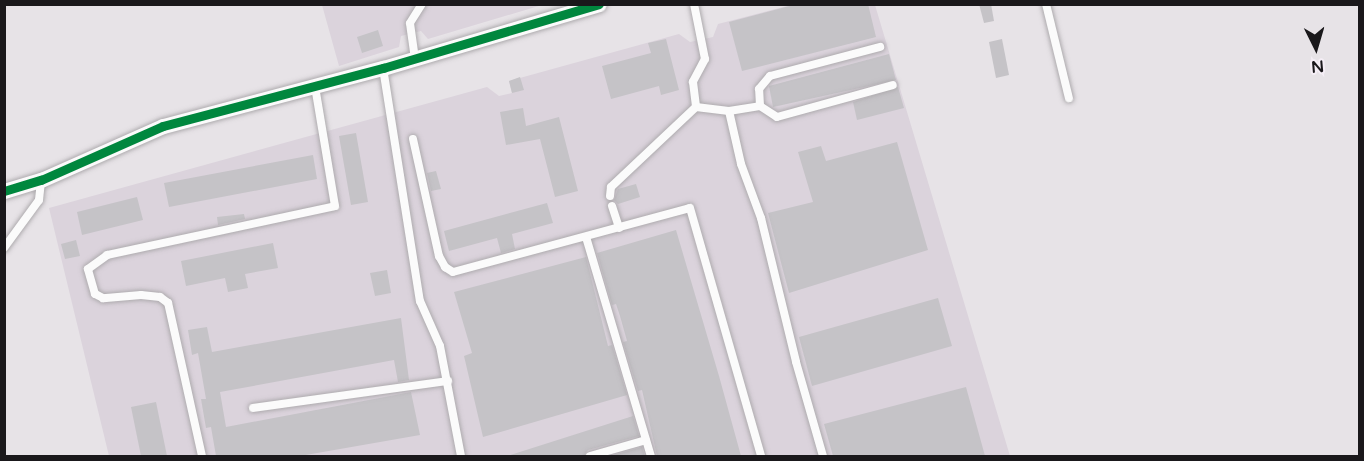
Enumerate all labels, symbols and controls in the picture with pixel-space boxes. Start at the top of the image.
north arrow [1286,18,1346,78]
text: N [1310,55,1325,76]

